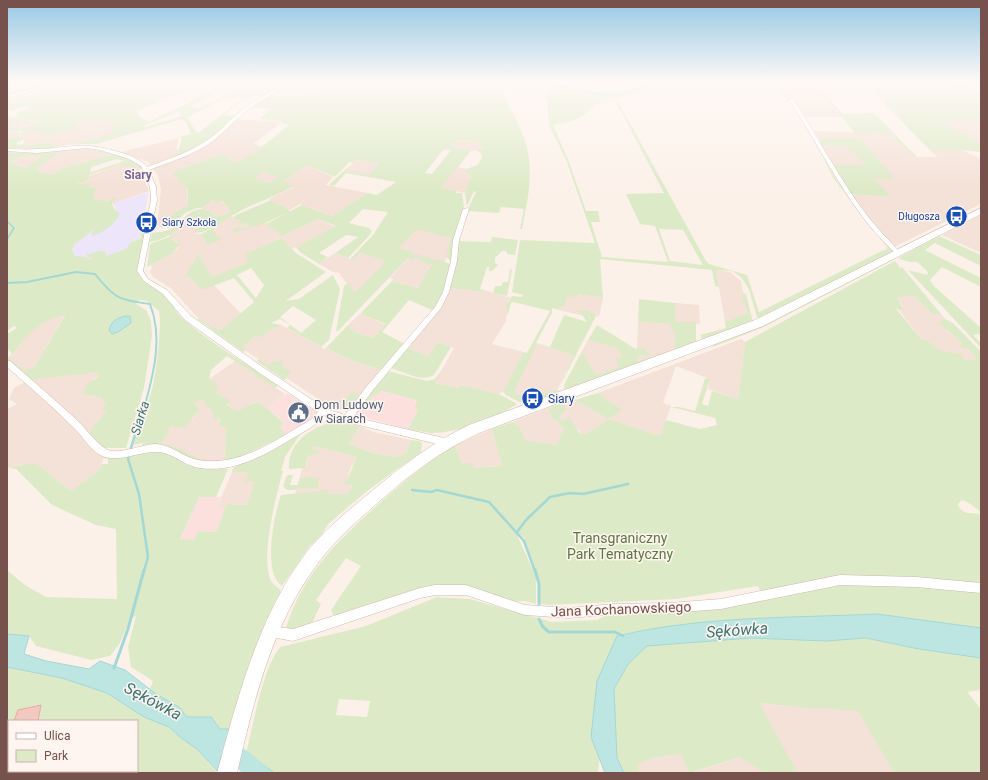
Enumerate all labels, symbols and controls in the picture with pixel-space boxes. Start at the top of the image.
district label: Siary [124,168,153,182]
bus stop icon: Długosza [943,203,969,229]
bus stop icon: Siary Szkoła [133,209,159,235]
place label: Długosza [898,211,940,222]
place label: Siary Szkoła [162,217,216,228]
bus stop icon: Siary [520,386,546,412]
place label: Siary [548,392,575,406]
place label: Dom Ludowy w Siarach [314,398,384,426]
water label: Siarka [128,399,152,437]
public building icon: Dom Ludowy w Siarach [286,399,312,425]
park label: Transgraniczny Park Tematyczny [567,530,673,562]
street label: Jana Kochanowskiego [550,599,692,619]
water label: Sękówka [705,618,769,642]
water label: Sękówka [121,678,185,724]
legend [8,720,138,772]
text: Ulica [44,729,70,743]
text: Park [44,749,69,763]

